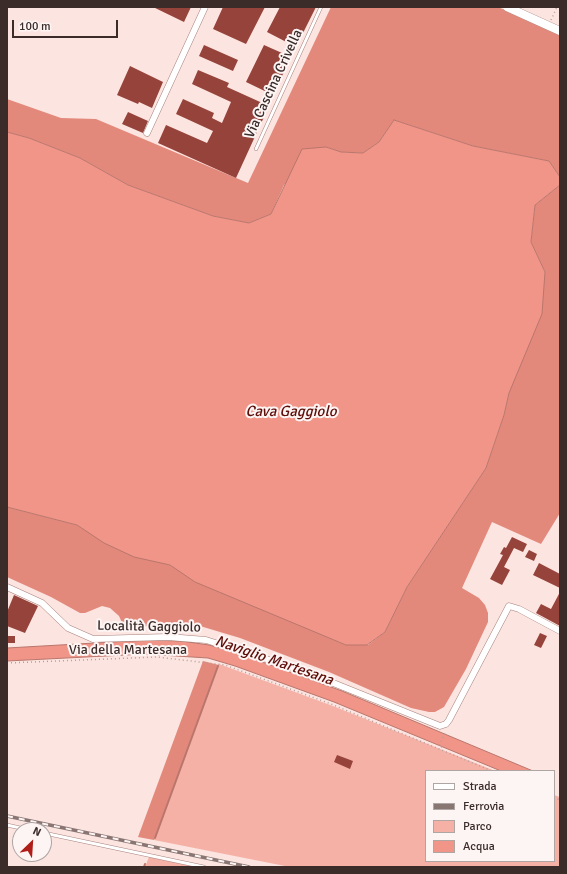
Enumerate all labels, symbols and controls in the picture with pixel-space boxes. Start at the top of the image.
scale bar [14,12,120,38]
text: 100 m [19,19,51,34]
street label: Via Cascina Crivella [241,27,307,141]
water label: Cava Gaggiolo [246,403,336,421]
street label: Località Gaggiolo [97,618,201,636]
water label: Naviglio Martesana [213,632,335,690]
street label: Via della Martesana [69,642,187,658]
legend [425,770,555,862]
text: Strada [463,779,497,794]
text: Ferrovia [463,799,504,814]
text: Parco [463,819,492,834]
north arrow [12,822,52,862]
text: N [31,824,43,839]
text: Acqua [463,839,495,854]

